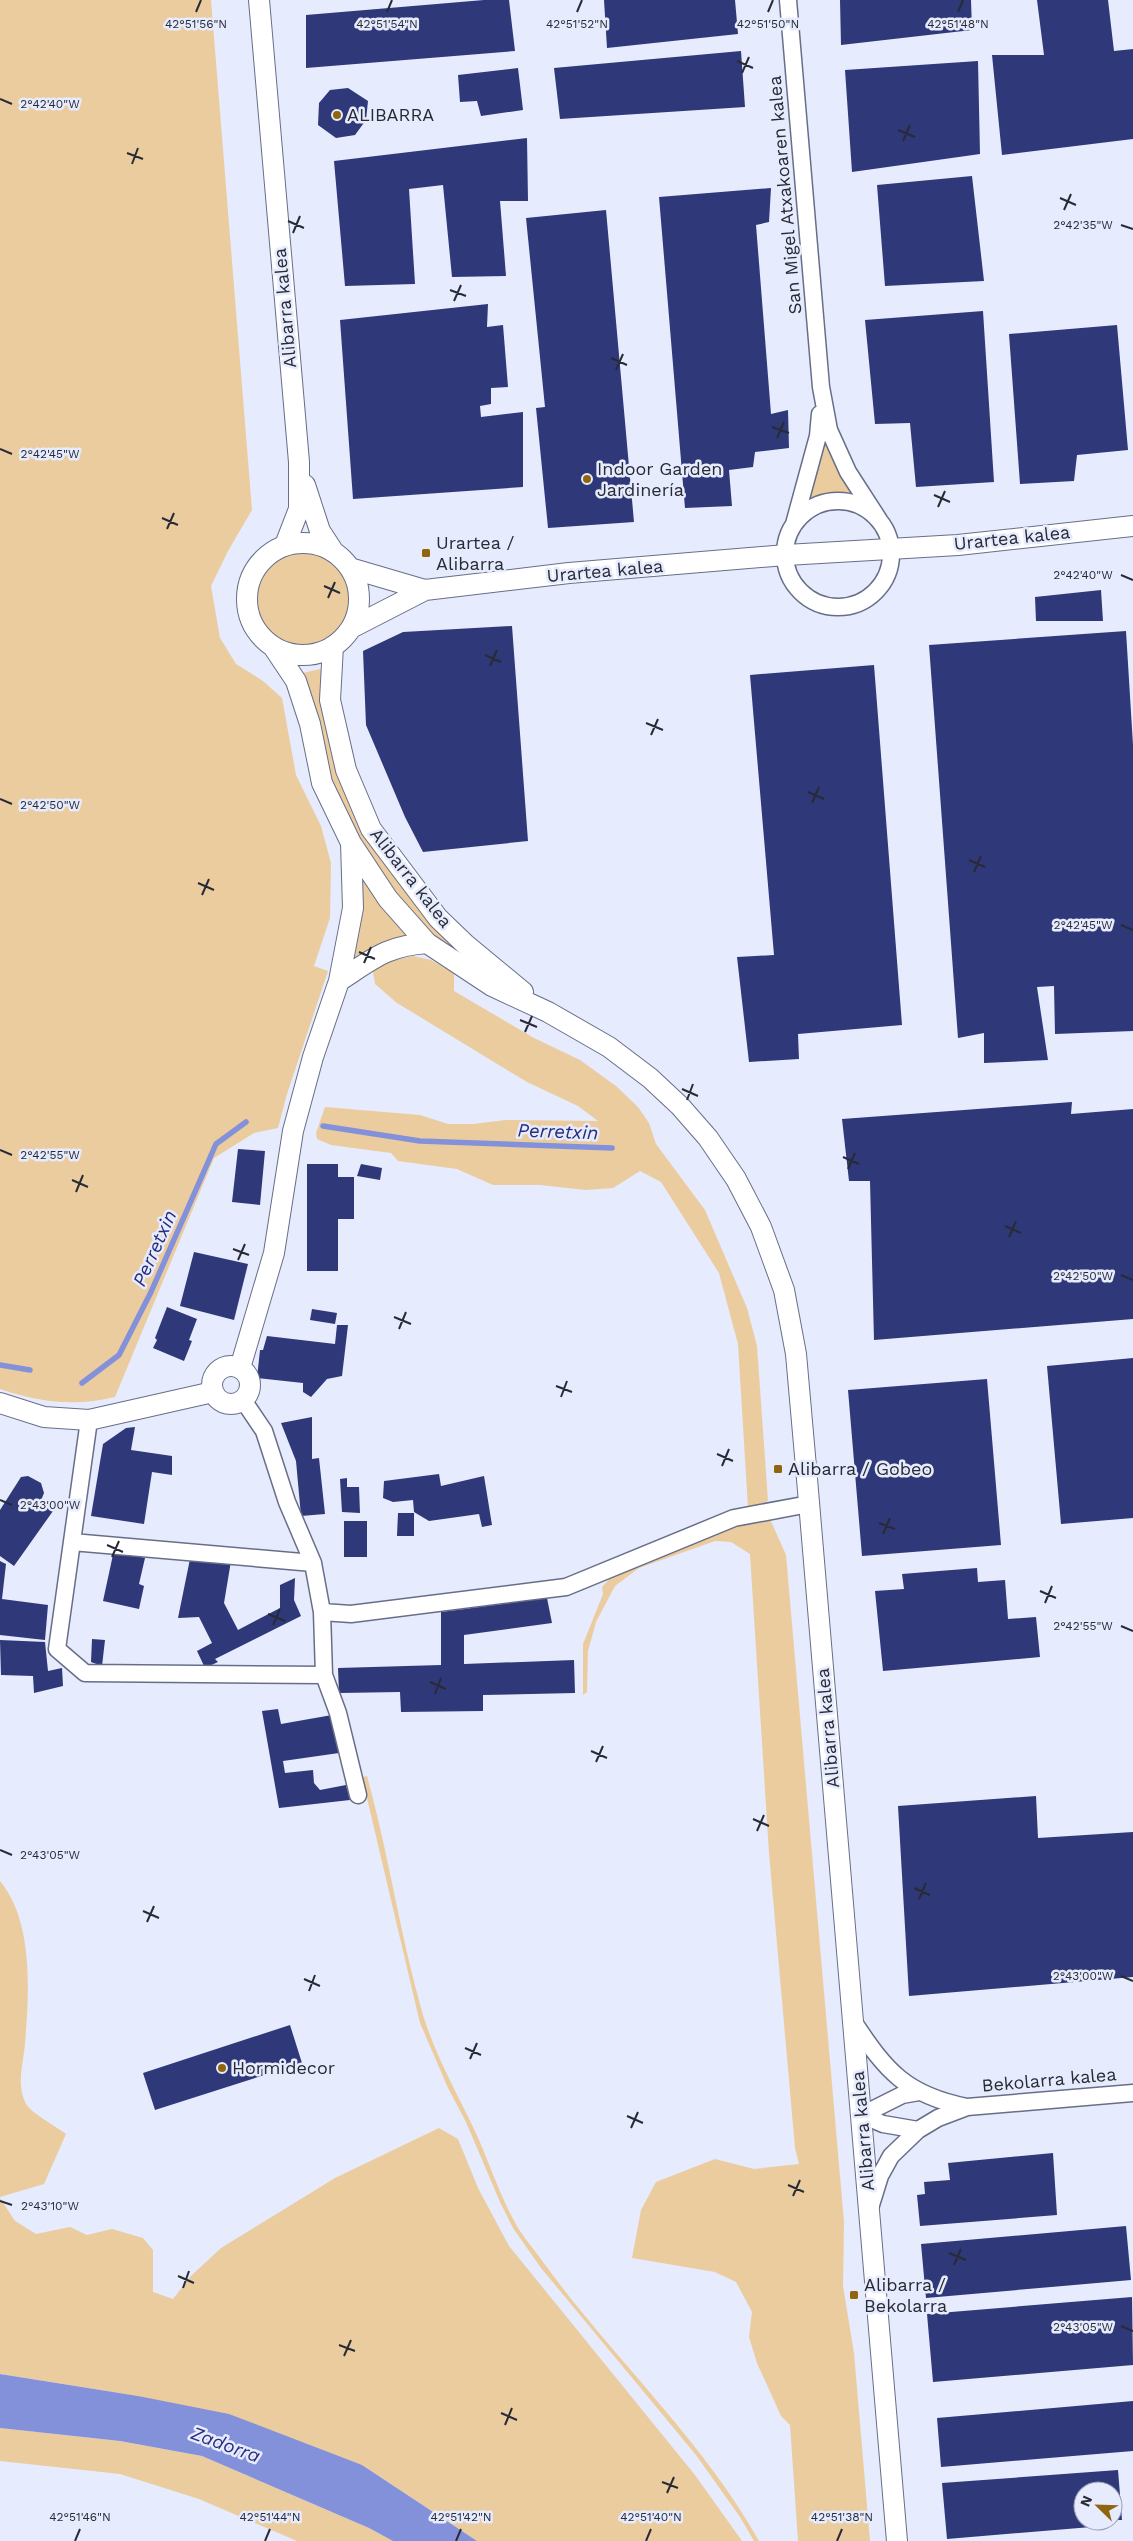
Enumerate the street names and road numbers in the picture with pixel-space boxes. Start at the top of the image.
street label: San Migel Atxakoaren kalea [764,75,805,315]
street label: Alibarra kalea [269,247,300,369]
street label: Urartea kalea [953,521,1071,554]
street label: Urartea kalea [546,555,664,586]
street label: Alibarra kalea [366,824,457,932]
street label: Alibarra kalea [812,1667,843,1789]
street label: Bekolarra kalea [981,2063,1117,2096]
street label: Alibarra kalea [847,2070,878,2192]

